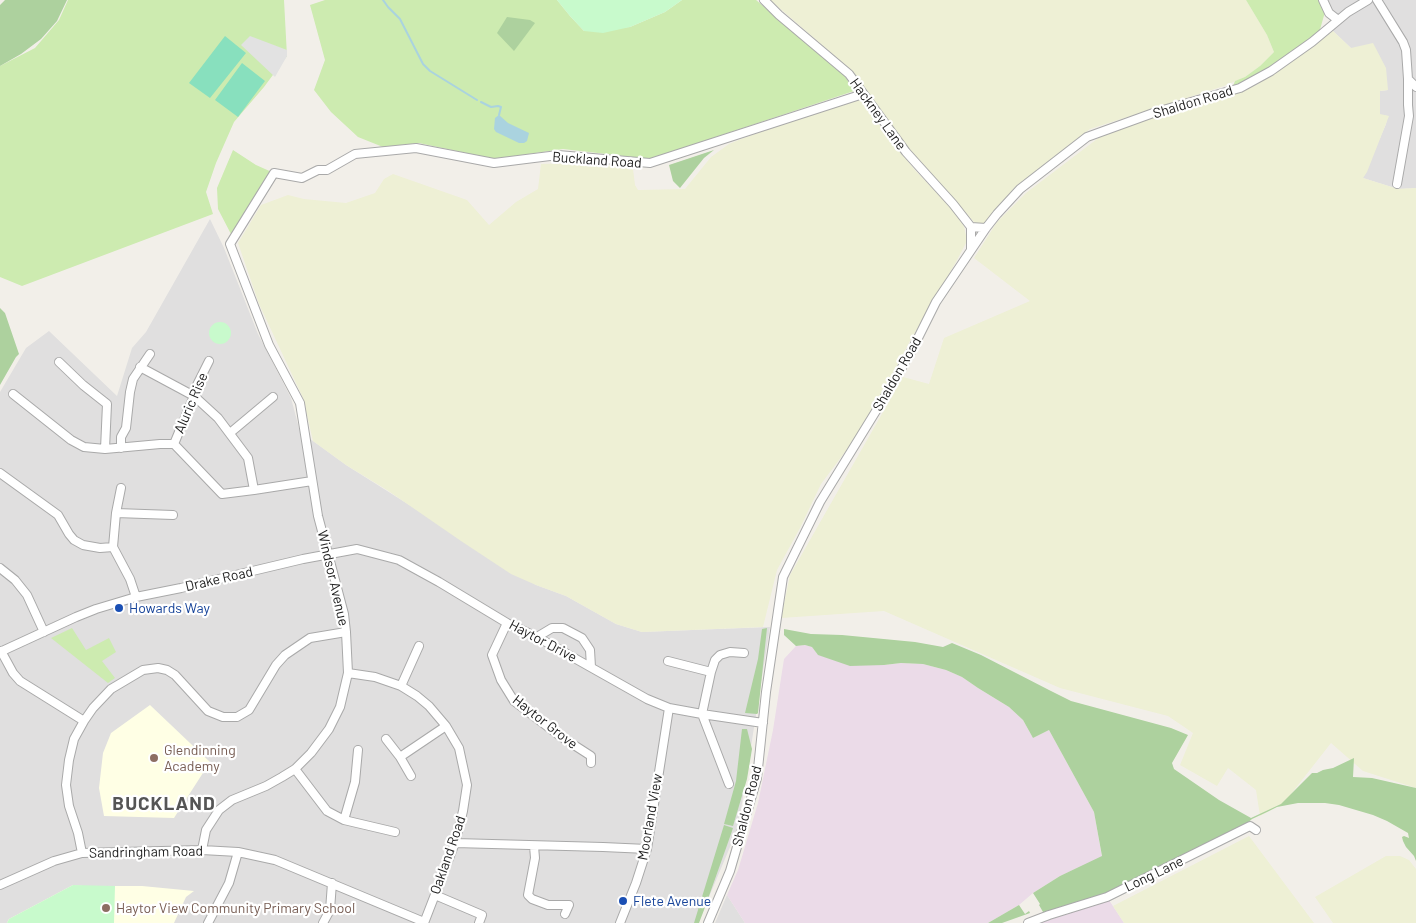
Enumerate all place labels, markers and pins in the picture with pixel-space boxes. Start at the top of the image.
place label: Howards Way [129,600,210,616]
marker: Howards Way [113,602,125,614]
place label: Glendinning Academy [164,742,236,774]
marker: Glendinning Academy [148,752,160,764]
place label: Flete Avenue [633,893,711,909]
marker: Flete Avenue [617,895,629,907]
place label: Haytor View Community Primary School [116,900,355,916]
marker: Haytor View Community Primary School [100,902,112,914]

